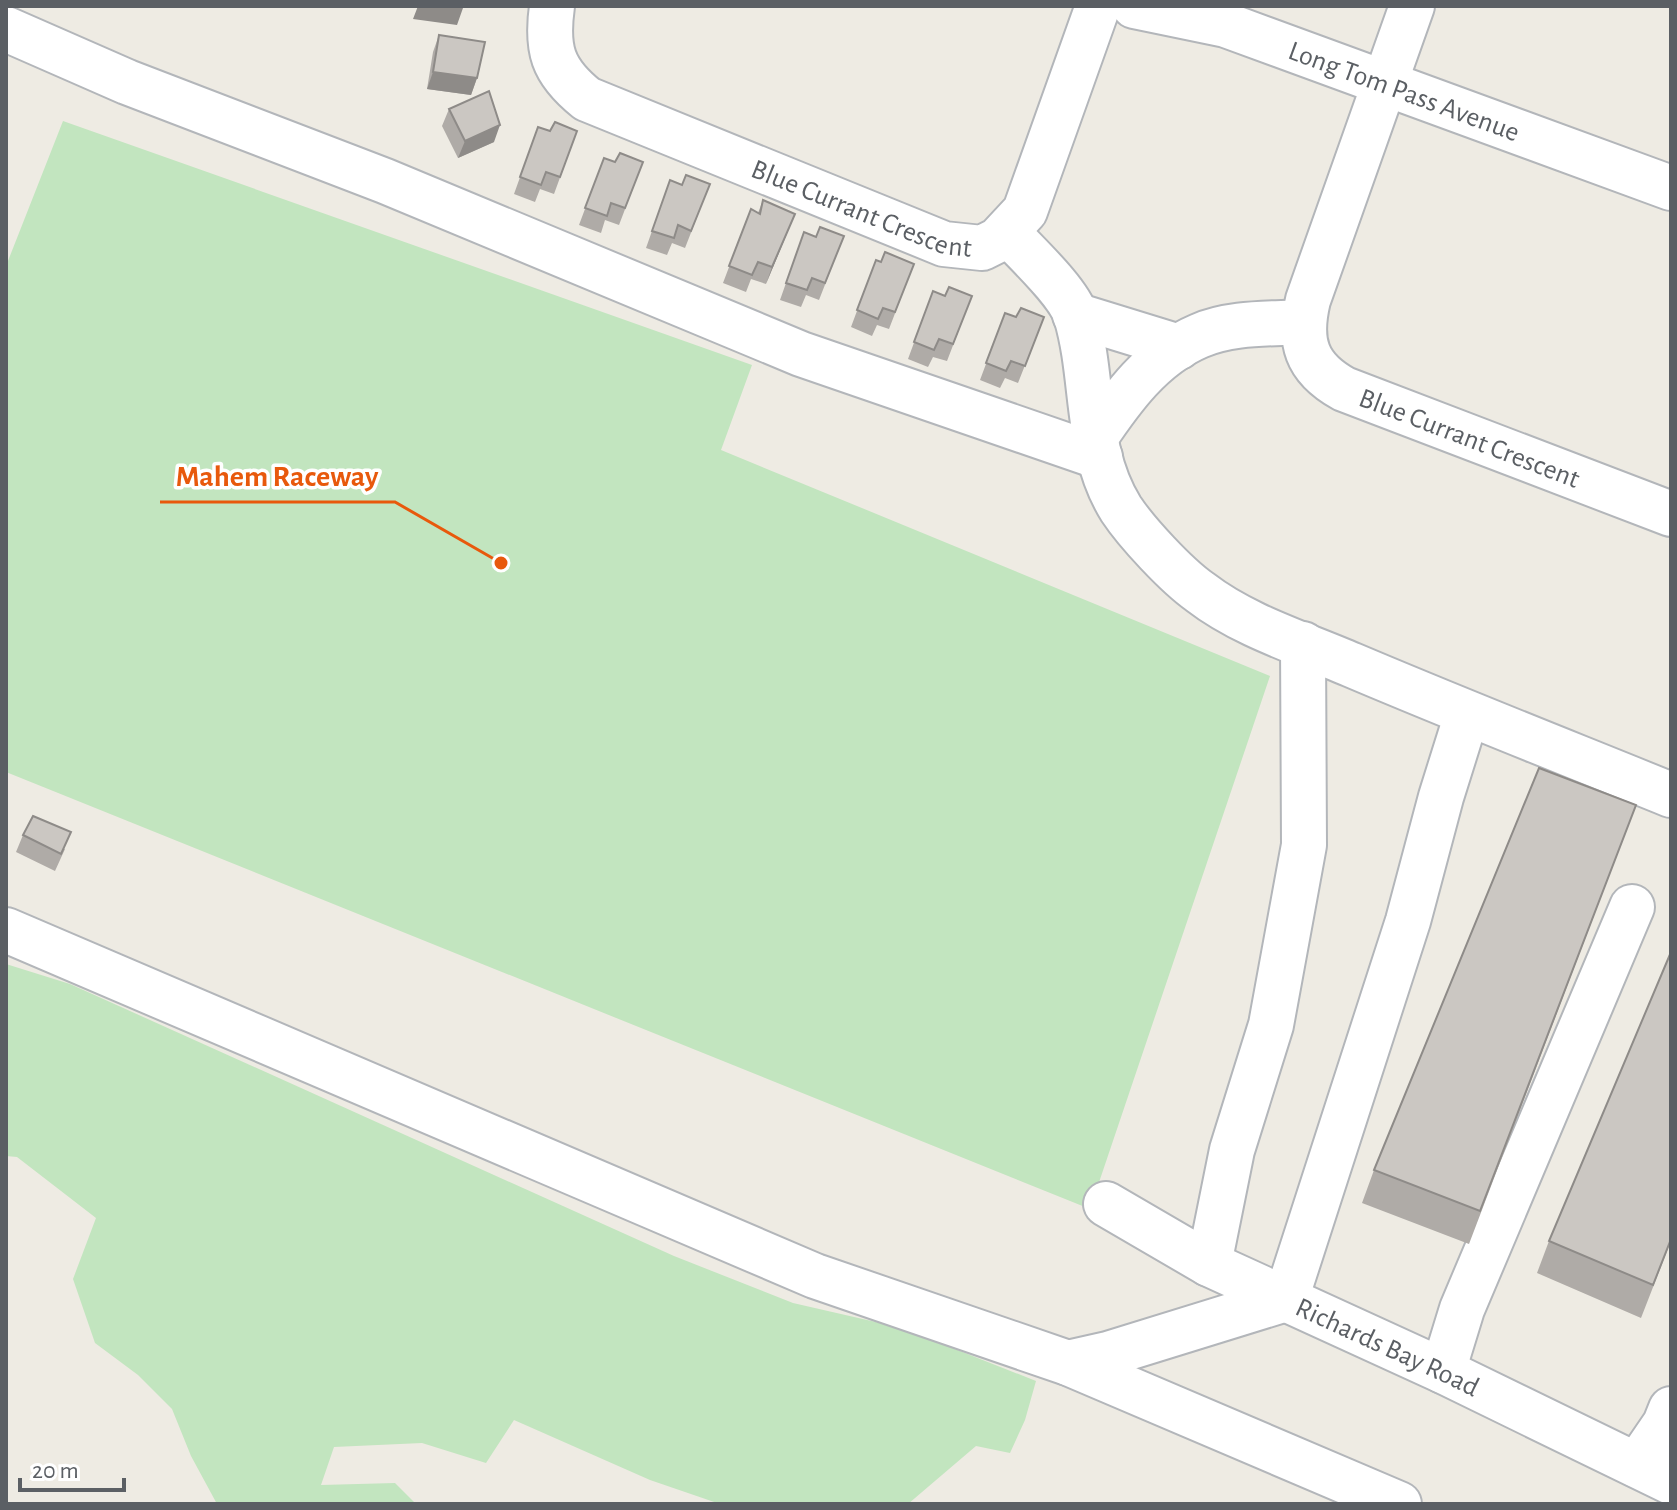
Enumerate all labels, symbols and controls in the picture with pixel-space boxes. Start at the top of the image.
street label: Long Tom Pass Avenue [1285,37,1523,147]
street label: Blue Currant Crescent [747,155,973,263]
street label: Blue Currant Crescent [1355,384,1583,494]
callout: Mahem Raceway [160,448,395,502]
text: Mahem Raceway [176,462,379,492]
street label: Richards Bay Road [1291,1294,1483,1402]
scale bar [20,1442,124,1492]
text: 20 m [32,1459,79,1483]

